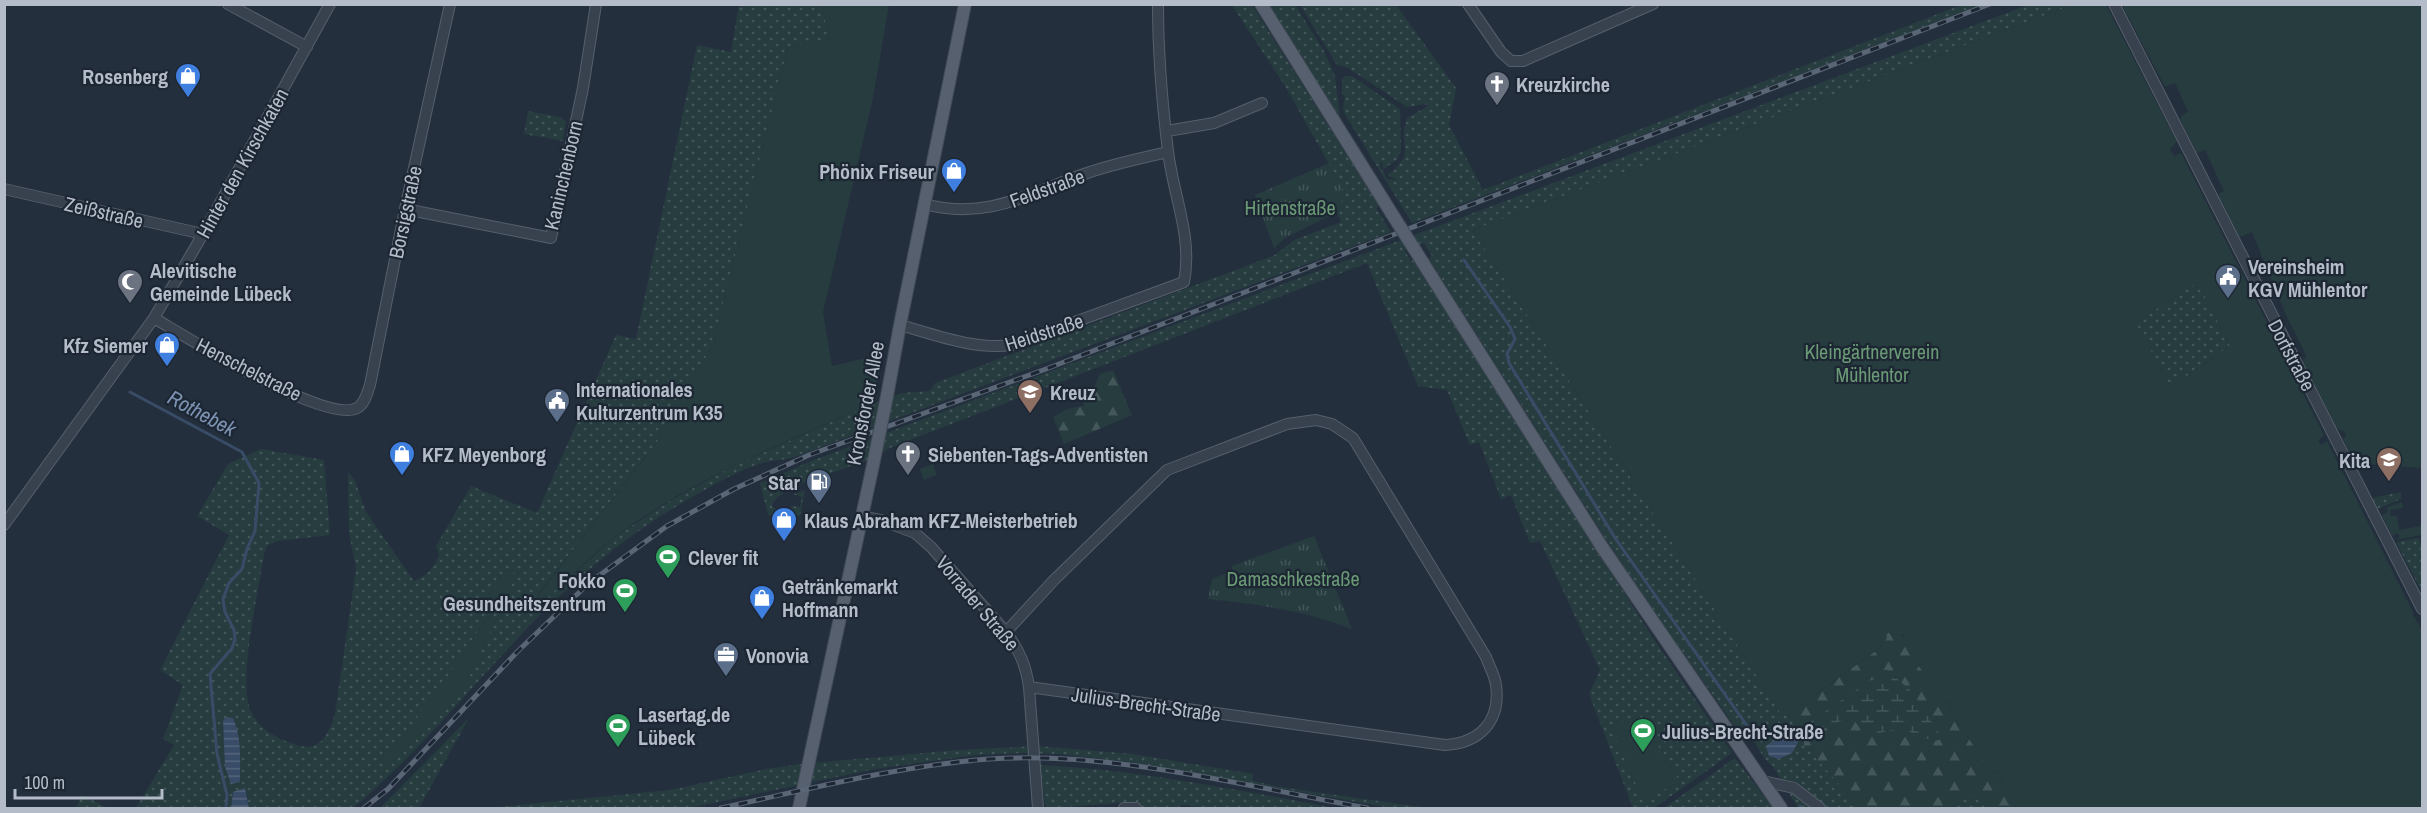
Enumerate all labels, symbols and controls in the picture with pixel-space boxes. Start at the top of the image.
shop icon: Rosenberg [173,61,203,99]
place label: Rosenberg [82,63,168,90]
church icon: Kreuzkirche [1482,69,1512,107]
place label: Kreuzkirche [1516,71,1610,98]
street label: Hinter den Kirschkaten [190,83,294,243]
street label: Kaninchenborn [537,118,589,232]
shop icon: Phönix Friseur [939,156,969,194]
place label: Phönix Friseur [819,158,935,185]
street label: Feldstraße [1006,162,1088,214]
street label: Borsigstraße [382,163,428,261]
street label: Zeißstraße [62,190,146,234]
park label: Hirtenstraße [1244,194,1336,221]
place label: Vereinsheim KGV Mühlentor [2248,253,2368,303]
place label: Alevitische Gemeinde Lübeck [150,257,292,307]
public building icon: Vereinsheim KGV Mühlentor [2213,262,2243,300]
mosque icon: Alevitische Gemeinde Lübeck [115,267,145,305]
street label: Heidstraße [1001,307,1087,357]
street label: Dorfstraße [2262,314,2322,396]
shop icon: Kfz Siemer [152,330,182,368]
street label: Henschelstraße [192,331,306,407]
place label: Kfz Siemer [63,332,149,359]
park label: Kleingärtnerverein Mühlentor [1805,338,1939,388]
street label: Kronsforder Allee [840,339,890,467]
place label: Internationales Kulturzentrum K35 [576,376,723,426]
school or university icon: Kreuz [1015,377,1045,415]
place label: Kreuz [1050,379,1096,406]
water label: Rothebek [163,383,243,444]
public building icon: Internationales Kulturzentrum K35 [542,386,572,424]
shop icon: KFZ Meyenborg [387,439,417,477]
church icon: Siebenten-Tags-Adventisten [893,439,923,477]
place label: KFZ Meyenborg [422,441,546,468]
place label: Siebenten-Tags-Adventisten [928,441,1148,468]
school or university icon: Kita [2374,445,2404,483]
place label: Kita [2339,447,2370,474]
fuel station icon: Star [804,467,834,505]
place label: Star [768,469,801,496]
shop icon: Klaus Abraham KFZ-Meisterbetrieb [769,505,799,543]
place label: Klaus Abraham KFZ-Meisterbetrieb [804,507,1078,534]
sports icon: Clever fit [653,542,683,580]
place label: Clever fit [688,544,759,571]
street label: Vorrader Straße [930,550,1026,656]
park label: Damaschkestraße [1226,565,1360,592]
place label: Fokko Gesundheitszentrum [443,567,606,617]
place label: Getränkemarkt Hoffmann [782,573,898,623]
sports icon: Fokko Gesundheitszentrum [610,576,640,614]
shop icon: Getränkemarkt Hoffmann [747,583,777,621]
office icon: Vonovia [711,640,741,678]
place label: Vonovia [746,642,809,669]
street label: Julius-Brecht-Straße [1070,680,1222,728]
place label: Lasertag.de Lübeck [638,701,730,751]
sports icon: Lasertag.de Lübeck [603,711,633,749]
sports icon: Julius-Brecht-Straße [1628,716,1658,754]
place label: Julius-Brecht-Straße [1662,718,1823,745]
scale bar [15,762,162,800]
text: 100 m [24,770,65,795]

